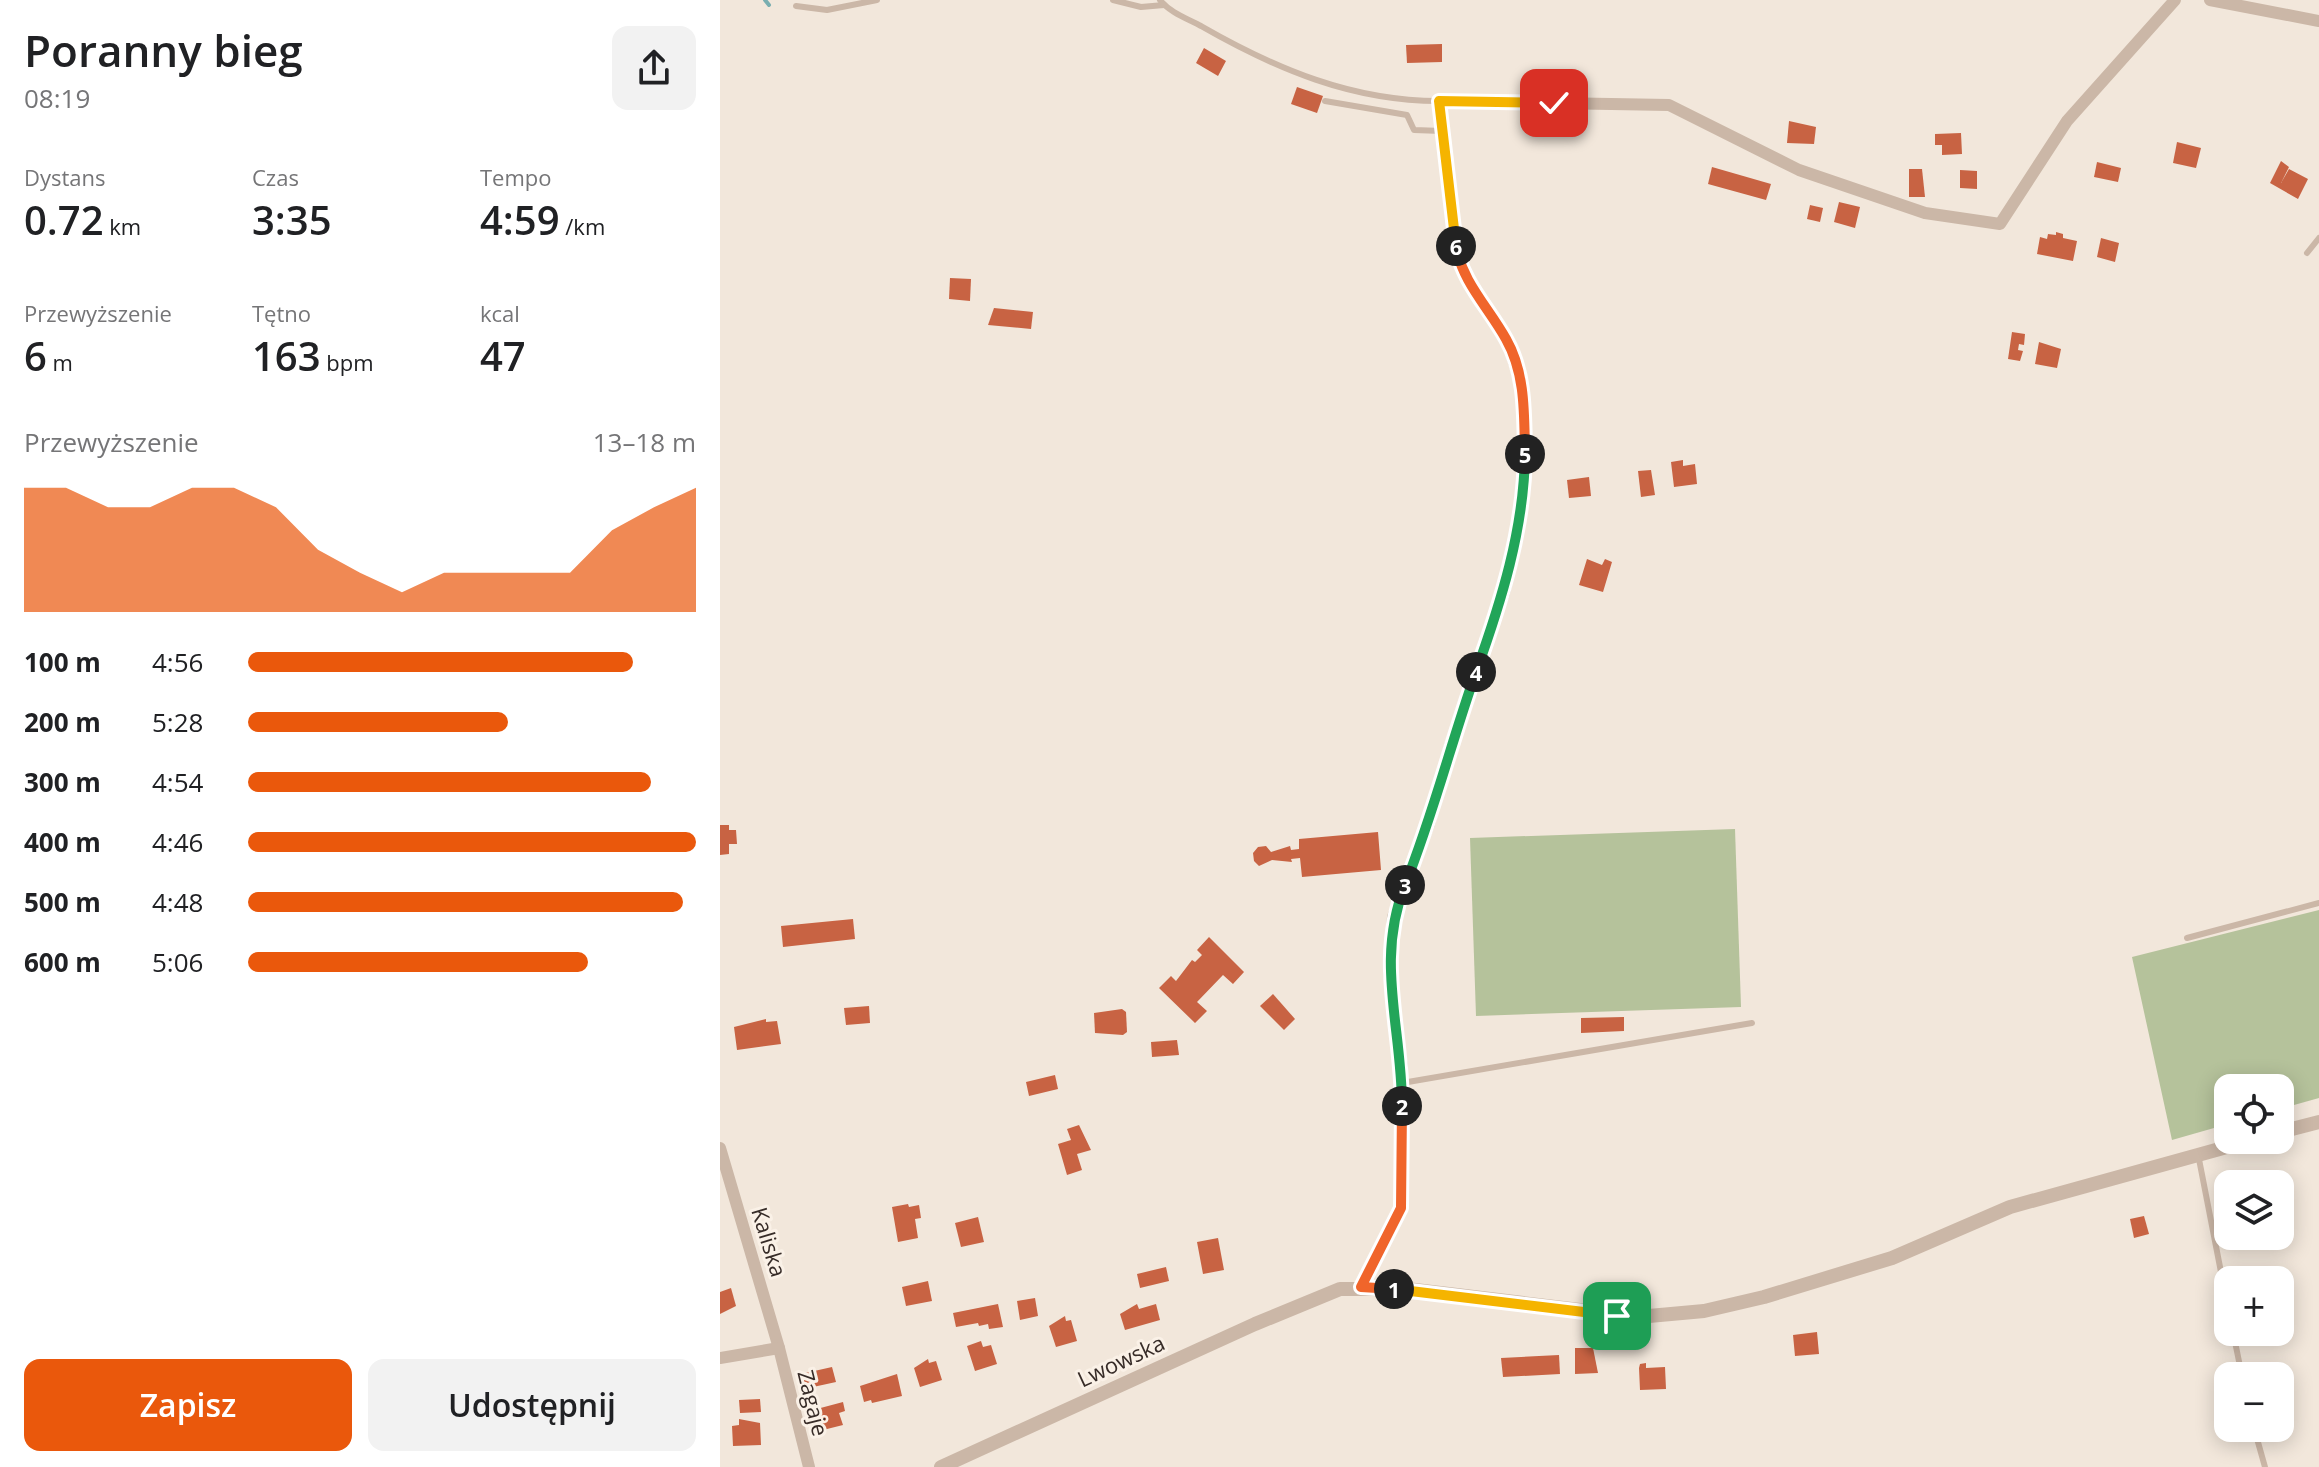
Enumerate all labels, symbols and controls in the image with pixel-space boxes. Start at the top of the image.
text: Poranny bieg [24,20,303,80]
button: share [612,26,696,110]
pin [1520,69,1588,137]
text: 08:19 [24,80,90,116]
icon: check [1532,81,1576,125]
text: Dystans [24,162,106,192]
text: Czas [252,162,299,192]
text: Tempo [480,162,552,192]
text: 0.72 [24,192,104,247]
text: 3:35 [252,192,332,247]
text: 4:59 [480,192,560,247]
text: km [104,211,141,241]
text: /km [560,211,605,241]
pin: 6 [1436,226,1476,266]
text: 6 [1450,231,1462,261]
text: Przewyższenie [24,298,172,328]
text: Tętno [252,298,311,328]
text: kcal [480,298,520,328]
text: 6 [24,328,47,383]
text: 163 [252,328,321,383]
text: 47 [480,328,526,383]
text: m [47,347,73,377]
text: bpm [321,347,374,377]
text: Przewyższenie [24,424,199,460]
text: 13–18 m [593,424,696,460]
pin: 5 [1505,434,1545,474]
text: 5 [1519,439,1531,469]
text: 100 m [24,644,101,680]
text: 4:56 [152,644,203,680]
pin: 4 [1456,652,1496,692]
text: 4 [1470,657,1482,687]
text: 200 m [24,704,101,740]
text: 5:28 [152,704,203,740]
text: 300 m [24,764,101,800]
text: 4:54 [152,764,203,800]
text: 400 m [24,824,101,860]
text: 4:46 [152,824,203,860]
pin: 3 [1385,865,1425,905]
text: 3 [1399,870,1411,900]
text: 500 m [24,884,101,920]
text: 4:48 [152,884,203,920]
text: 600 m [24,944,101,980]
text: 5:06 [152,944,203,980]
map controls [2214,1074,2294,1442]
button: locate [2214,1074,2294,1154]
pin: 2 [1382,1086,1422,1126]
text: 2 [1396,1091,1408,1121]
button: layers [2214,1170,2294,1250]
street label: Kaliska [745,1203,795,1280]
button: + [2214,1266,2294,1346]
pin: 1 [1374,1269,1414,1309]
text: 1 [1388,1274,1400,1304]
pin [1583,1282,1651,1350]
icon: arrive [1595,1294,1639,1338]
street label: Lwowska [1072,1327,1169,1393]
button: Zapisz [24,1359,352,1451]
button: Udostępnij [368,1359,696,1451]
button: − [2214,1362,2294,1442]
street label: Zagaje [791,1367,837,1439]

